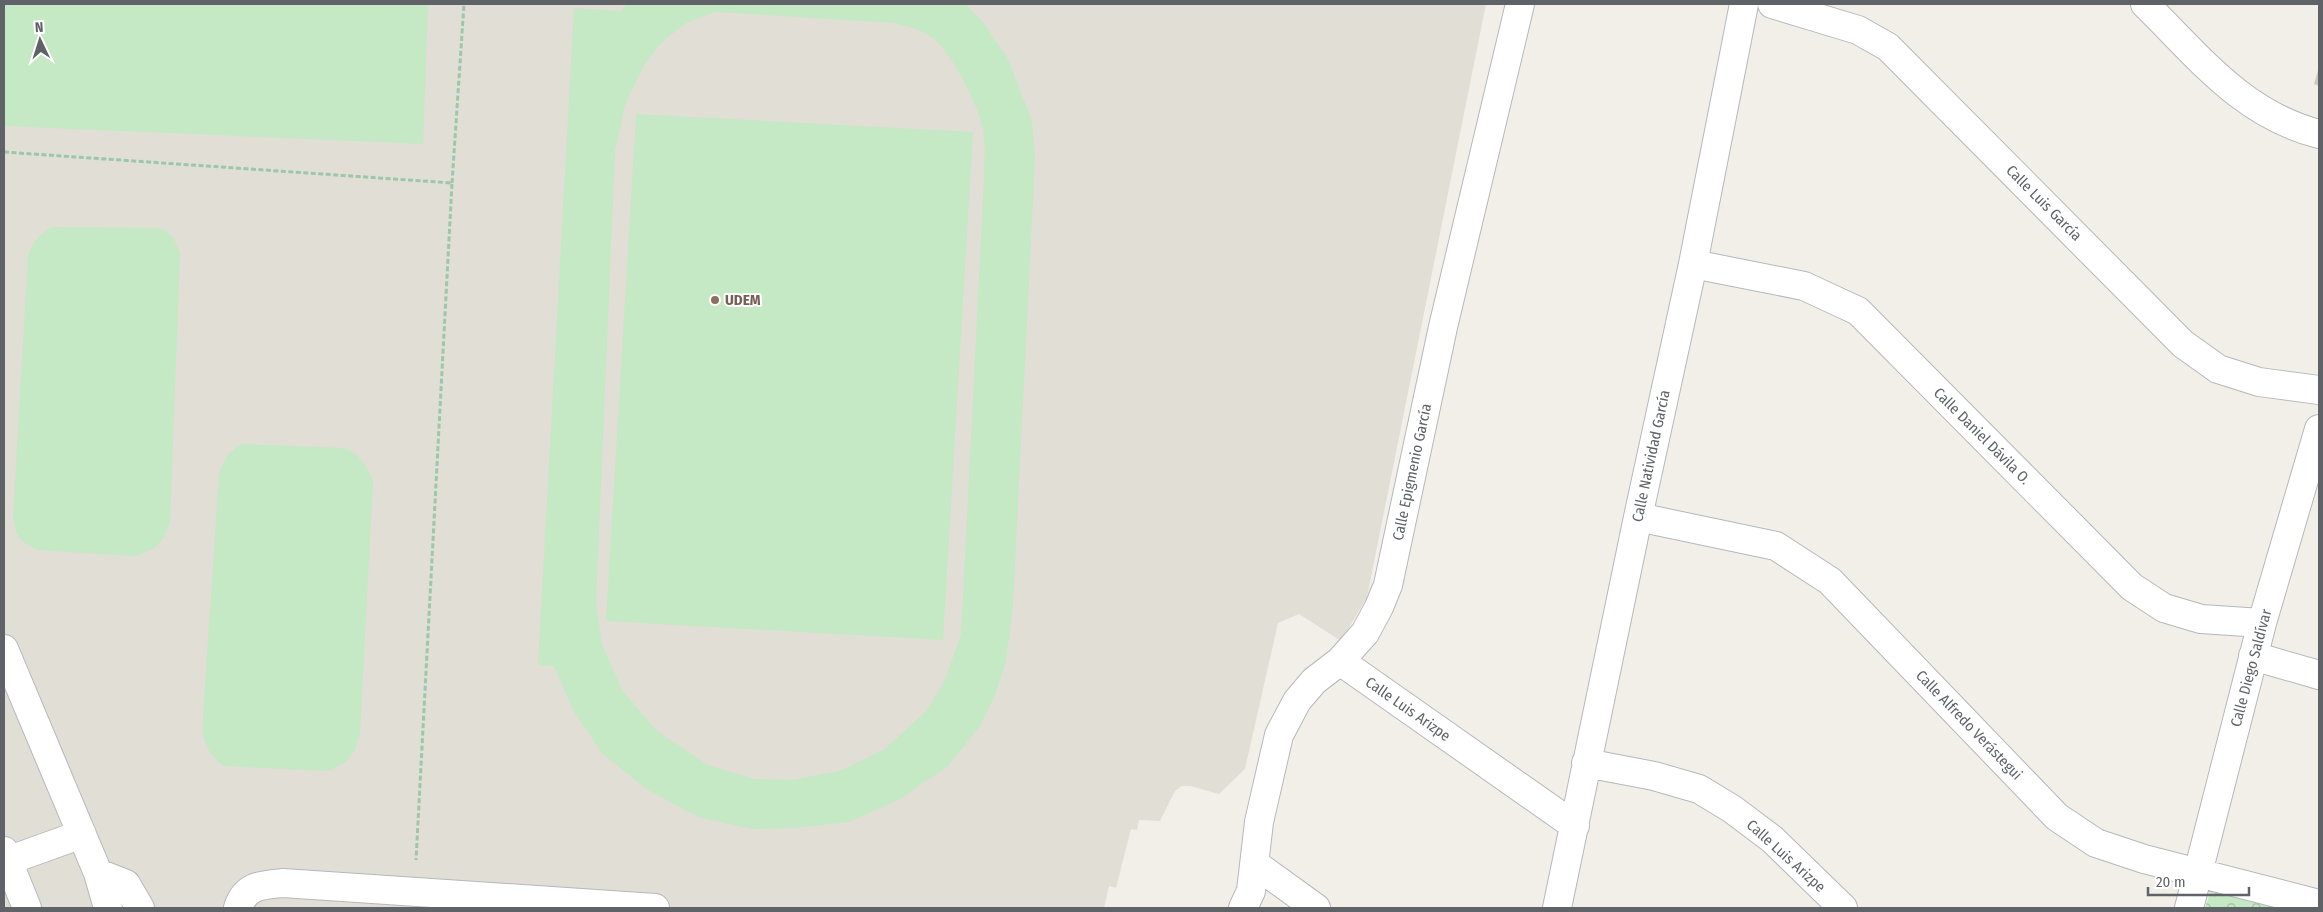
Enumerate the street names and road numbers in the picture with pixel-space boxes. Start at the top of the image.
street label: Calle Luis García [2002,161,2086,245]
street label: Calle Daniel Dávila O. [1930,384,2034,488]
street label: Calle Natividad García [1628,388,1674,524]
street label: Calle Epigmenio García [1389,402,1435,542]
street label: Calle Diego Saldívar [2227,606,2276,729]
street label: Calle Alfredo Verástegui [1912,666,2026,784]
street label: Calle Luis Arizpe [1362,673,1454,745]
street label: Calle Luis Arizpe [1743,816,1829,896]

